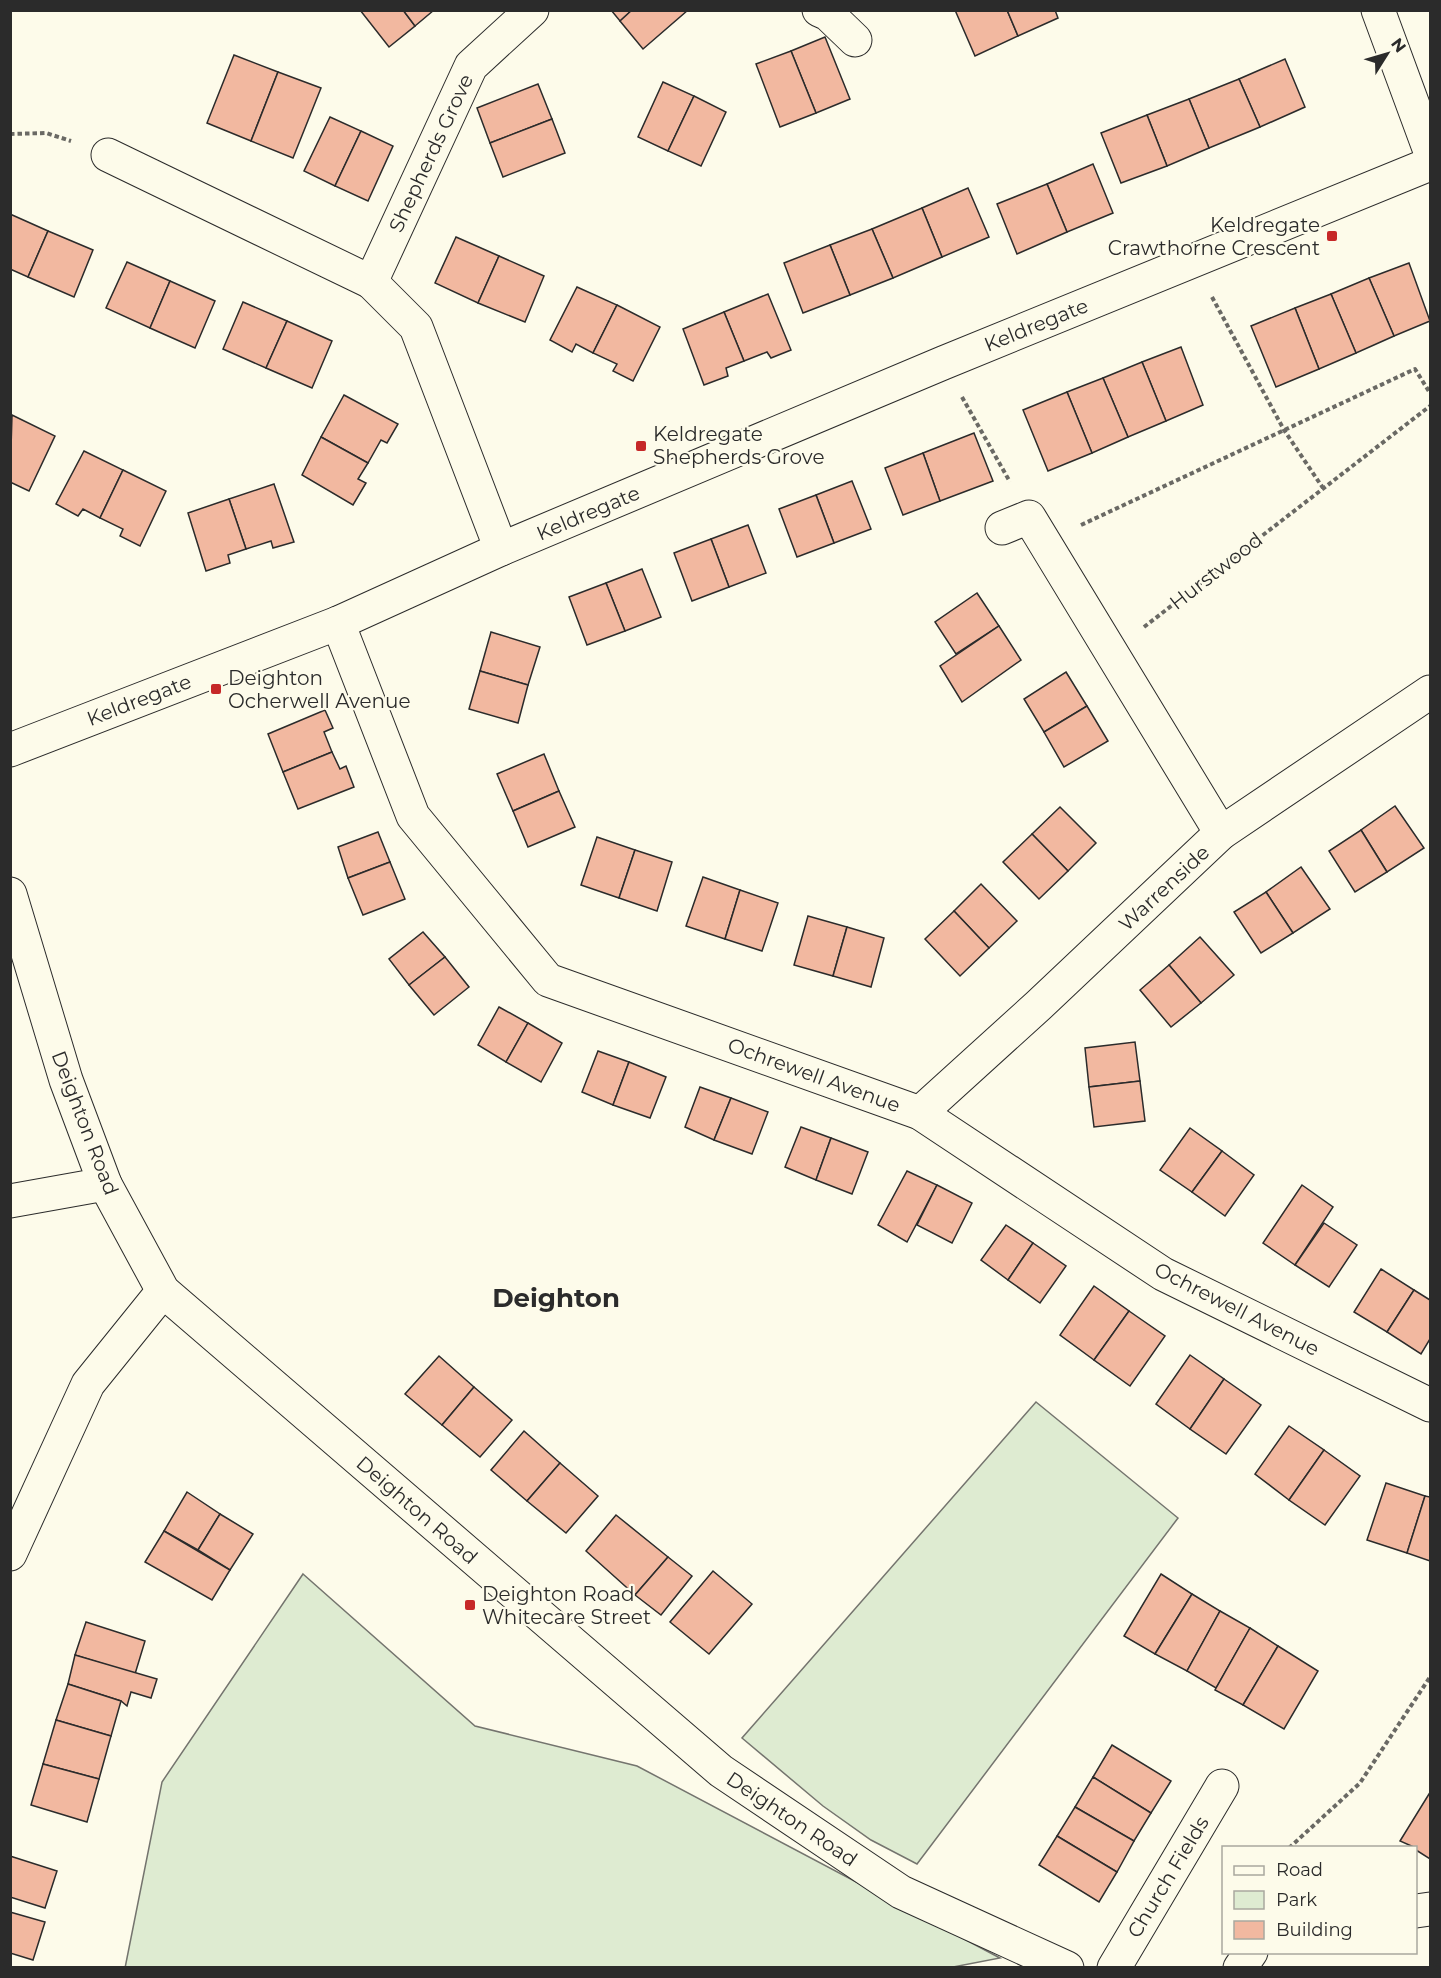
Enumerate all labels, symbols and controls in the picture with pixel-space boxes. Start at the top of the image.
north arrow [1357,24,1417,84]
text: N [1387,34,1410,56]
street label: Shepherds Grove [384,70,478,236]
place label: Keldregate Crawthorne Crescent [1108,213,1320,260]
marker: Keldregate Crawthorne Crescent [1325,229,1339,243]
street label: Keldregate [981,293,1091,357]
place label: Keldregate Shepherds Grove [653,422,824,469]
marker: Keldregate Shepherds Grove [634,439,648,453]
street label: Keldregate [533,480,643,546]
street label: Hurstwood [1165,527,1267,615]
place label: Deighton Ocherwell Avenue [228,666,411,713]
street label: Keldregate [83,669,195,731]
marker: Deighton Ocherwell Avenue [209,682,223,696]
street label: Warrenside [1114,840,1214,936]
street label: Ochrewell Avenue [724,1033,904,1117]
street label: Deighton Road [46,1047,124,1199]
street label: Ochrewell Avenue [1151,1257,1323,1361]
district label: Deighton [492,1282,620,1314]
street label: Deighton Road [352,1451,482,1569]
place label: Deighton Road Whitecare Street [482,1582,651,1629]
marker: Deighton Road Whitecare Street [463,1598,477,1612]
street label: Deighton Road [722,1766,862,1872]
street label: Church Fields [1122,1812,1214,1942]
legend [1222,1846,1417,1954]
text: Road [1276,1859,1323,1881]
text: Park [1276,1889,1317,1911]
text: Building [1276,1919,1353,1941]

